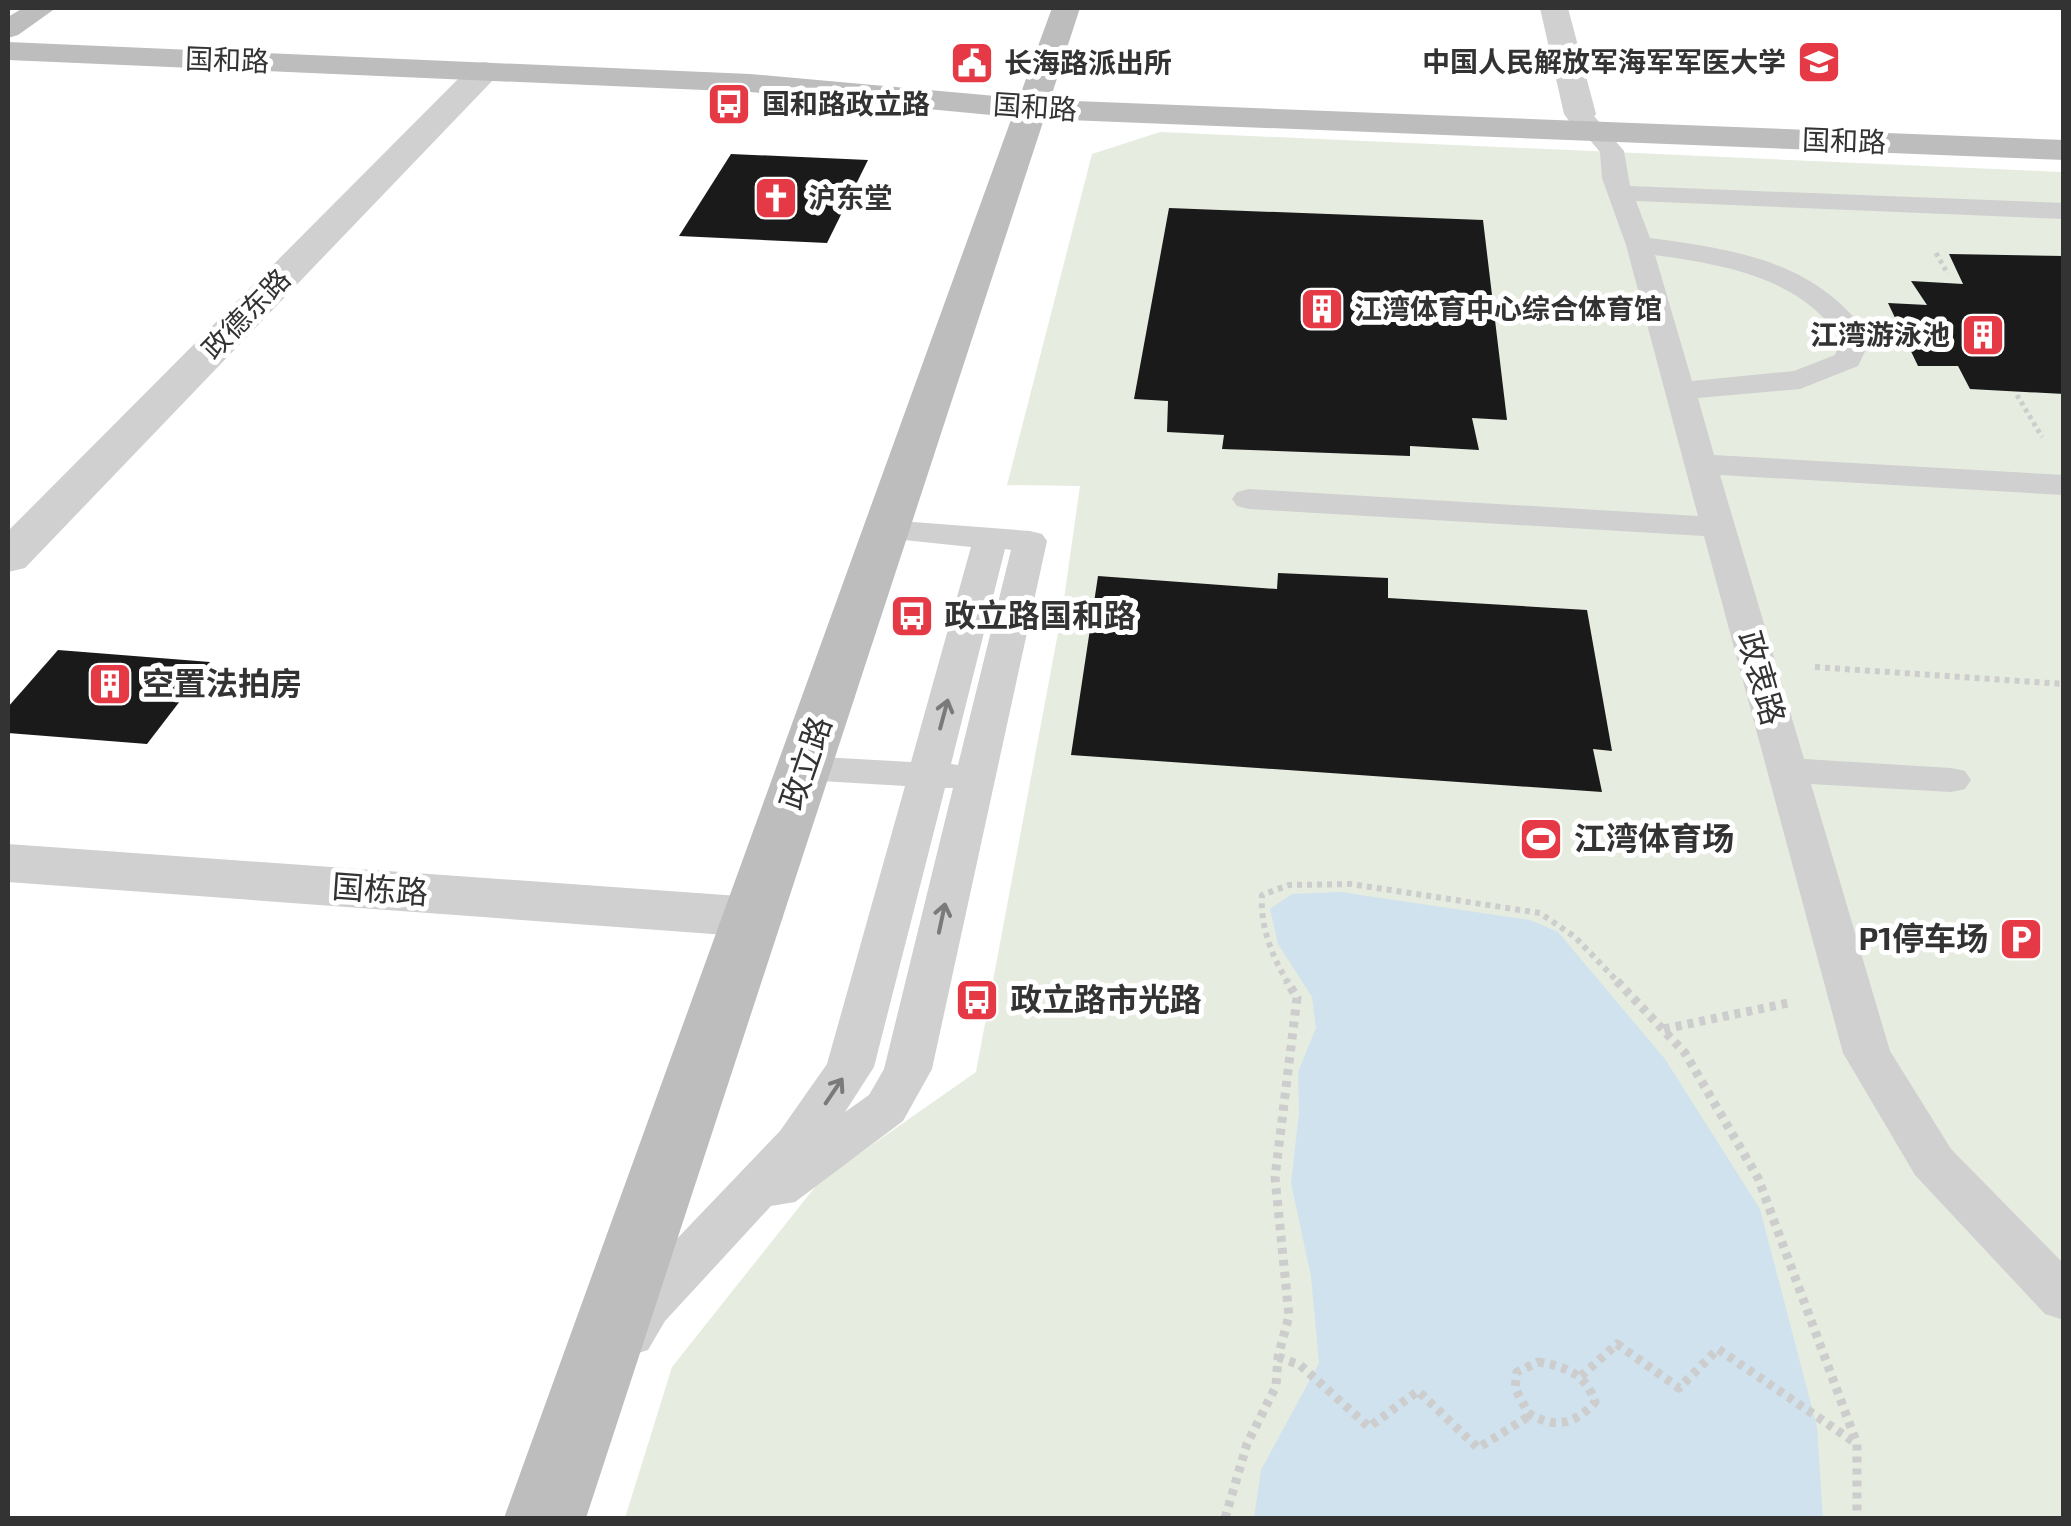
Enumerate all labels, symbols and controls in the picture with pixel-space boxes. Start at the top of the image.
school or university icon: 中国人民解放军海军军医大学 [1796,39,1842,85]
public building icon: 长海路派出所 [949,40,995,86]
street label: 国和路 [184,41,270,77]
place label: 中国人民解放军海军军医大学 [1422,44,1786,78]
place label: 长海路派出所 [1004,45,1172,79]
bus stop icon: 国和路政立路 [706,81,752,127]
place label: 国和路政立路 [762,86,930,120]
street label: 国和路 [992,86,1078,126]
street label: 国和路 [1801,122,1887,158]
church icon: 沪东堂 [753,175,799,221]
place label: 沪东堂 [808,180,892,214]
street label: 政德东路 [194,261,296,365]
building icon: 江湾体育中心综合体育馆 [1299,286,1345,332]
place label: 江湾体育中心综合体育馆 [1354,291,1662,325]
building icon: 江湾游泳池 [1960,312,2006,358]
place label: 江湾游泳池 [1810,317,1950,351]
bus stop icon: 政立路国和路 [889,593,935,639]
place label: 政立路国和路 [944,595,1136,633]
street label: 政衷路 [1731,626,1794,729]
building icon: 空置法拍房 [87,661,133,707]
place label: 空置法拍房 [142,663,302,701]
one-way arrow [936,699,955,730]
street label: 政立路 [771,711,838,814]
sports icon: 江湾体育场 [1518,816,1564,862]
place label: 江湾体育场 [1574,818,1734,856]
street label: 国栋路 [331,866,429,910]
one-way arrow [934,903,953,935]
parking icon: P1停车场 [1998,916,2044,962]
place label: P1停车场 [1858,918,1988,956]
bus stop icon: 政立路市光路 [954,977,1000,1023]
place label: 政立路市光路 [1010,979,1202,1017]
one-way arrow [823,1078,844,1106]

